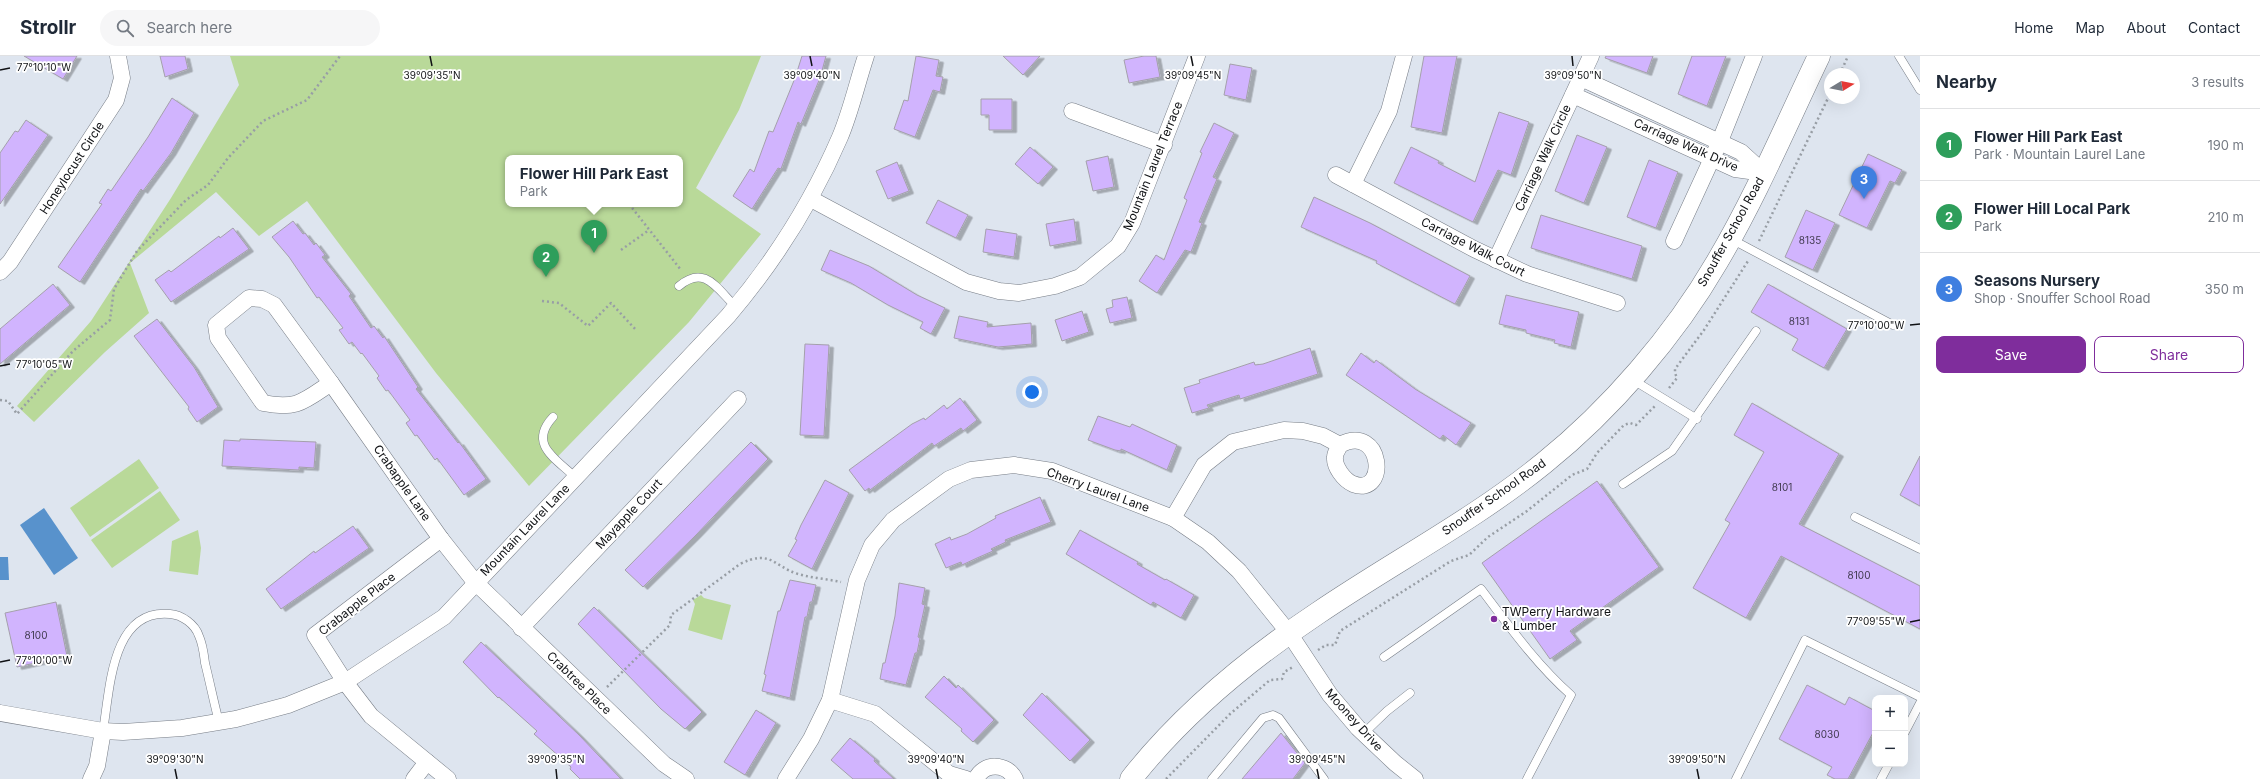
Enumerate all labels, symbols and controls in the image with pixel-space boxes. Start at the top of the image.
search box [100,10,380,46]
text: Strollr [20,16,76,39]
icon: search [114,17,136,39]
text: Search here [146,18,232,37]
text: Home [2014,19,2053,36]
text: Map [2075,19,2105,36]
text: About [2127,19,2166,36]
text: Contact [2188,19,2240,36]
text: 77°10'10"W [17,61,71,73]
north arrow [1824,68,1860,104]
text: 39°09'35"N [404,69,460,81]
text: 39°09'40"N [784,69,840,81]
text: 39°09'45"N [1165,69,1221,81]
text: 39°09'50"N [1544,69,1602,81]
text: Nearby [1936,72,1997,92]
text: 3 results [2191,74,2244,90]
street label: Mountain Laurel Terrace [1120,99,1185,233]
street label: Carriage Walk Circle [1511,102,1574,213]
street label: Carriage Walk Drive [1632,115,1741,174]
street label: Honeylocust Circle [36,119,107,217]
text: Flower Hill Park East [1974,127,2123,146]
text: 1 [1946,137,1952,153]
text: 190 m [2207,137,2244,153]
text: Park · Mountain Laurel Lane [1974,146,2145,162]
popup [505,155,683,207]
text: Flower Hill Park East [520,164,668,183]
pin: 3 [1851,166,1877,199]
street label: Snouffer School Road [1694,174,1767,289]
text: Park [520,183,548,199]
text: Flower Hill Local Park [1974,199,2130,218]
text: 2 [1945,209,1953,225]
text: 210 m [2208,209,2244,225]
street label: Carriage Walk Court [1419,214,1528,279]
text: Park [1974,218,2002,234]
pin: 1 [581,220,607,253]
house number: 8135 [1799,234,1821,246]
pin: 2 [533,244,559,277]
text: Seasons Nursery [1974,271,2100,290]
text: 3 [1945,281,1953,297]
text: 350 m [2205,281,2244,297]
text: Shop · Snouffer School Road [1974,290,2150,306]
house number: 8131 [1789,315,1809,327]
text: 77°10'00"W [1848,319,1904,331]
button: Save [1936,336,2086,373]
button: Share [2094,336,2244,373]
text: 77°10'05"W [16,358,72,370]
your location [1022,382,1042,402]
street label: Crabapple Lane [371,442,434,524]
street label: Snouffer School Road [1439,455,1549,538]
street label: Cherry Laurel Lane [1045,464,1152,515]
street label: Mayapple Court [592,475,665,552]
street label: Mountain Laurel Lane [477,481,572,579]
house number: 8101 [1772,481,1792,493]
street label: Crabapple Place [315,569,398,638]
house number: 8100 [1848,569,1870,581]
place label: TWPerry Hardware & Lumber [1502,604,1611,633]
marker: TWPerry Hardware & Lumber [1489,614,1499,624]
text: 77°09'55"W [1847,615,1905,627]
house number: 8100 [25,629,47,641]
street label: Crabtree Place [544,648,615,717]
text: 77°10'00"W [16,654,72,666]
street label: Mooney Drive [1322,685,1386,754]
map controls [1872,695,1908,767]
button: + [1872,695,1908,731]
house number: 8030 [1815,728,1839,740]
button: − [1872,731,1908,767]
text: 39°09'30"N [146,753,204,765]
text: 39°09'35"N [528,753,584,765]
text: 39°09'40"N [908,753,964,765]
text: 39°09'45"N [1289,753,1345,765]
text: 39°09'50"N [1668,753,1726,765]

